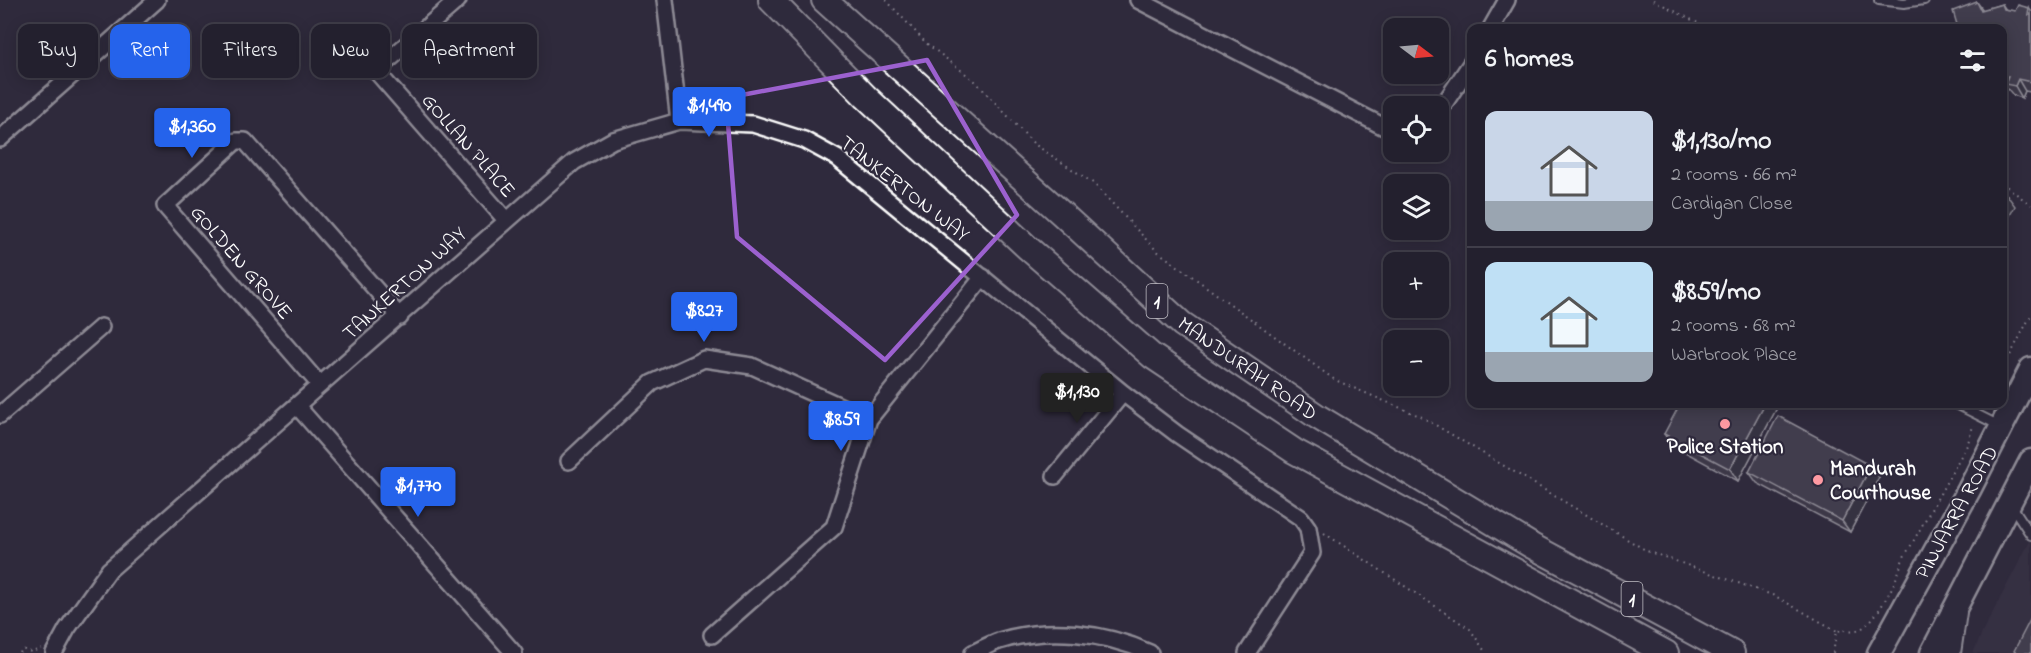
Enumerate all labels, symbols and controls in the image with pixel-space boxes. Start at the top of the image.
north arrow [1383,18,1449,84]
map controls [1383,18,1449,396]
chip: Buy [18,24,98,78]
chip: Rent [110,24,190,78]
chip: Filters [202,24,299,78]
chip: New [311,24,390,78]
chip: Apartment [402,24,537,78]
text: 6 homes [1485,41,1574,79]
icon: filters [1956,44,1989,77]
street label: GOLLAN PLACE [413,87,521,205]
pin: $1,490 [660,87,758,138]
text: $1,490 [687,92,731,121]
button: locate [1383,96,1449,162]
pin: $1,360 [143,108,241,159]
text: $1,360 [168,113,216,142]
text: $1,130/mo [1671,123,1771,161]
street label: TANKERTON WAY [832,129,975,250]
icon: home [1533,135,1605,207]
text: 2 rooms · 66 m² [1671,161,1797,190]
button: layers [1383,174,1449,240]
text: Cardigan Close [1671,190,1792,219]
street label: GOLDEN GROVE [182,199,299,327]
street label: TANKERTON WAY [337,220,474,348]
button: + [1383,252,1449,318]
text: $859/mo [1671,274,1761,312]
road number: 1 [1146,284,1168,318]
icon: home [1533,286,1605,358]
pin: $827 [668,292,740,343]
text: $827 [685,297,723,326]
street label: MANDURAH ROAD [1171,310,1323,429]
text: 2 rooms · 68 m² [1671,312,1796,341]
button: − [1383,330,1449,396]
text: Warbrook Place [1671,341,1797,370]
pin: $1,130 [1028,373,1126,424]
text: $1,130 [1054,378,1100,407]
pin: $859 [805,401,877,452]
text: $859 [822,406,860,435]
marker: Police Station [1718,417,1732,431]
place label: Police Station [1667,433,1783,463]
street label: PINJARRA ROAD [1909,441,2007,585]
place label: Mandurah Courthouse [1830,455,1931,509]
pin: $1,770 [369,467,467,518]
text: $1,770 [394,472,442,501]
marker: Mandurah Courthouse [1811,473,1825,487]
road number: 1 [1622,582,1642,616]

